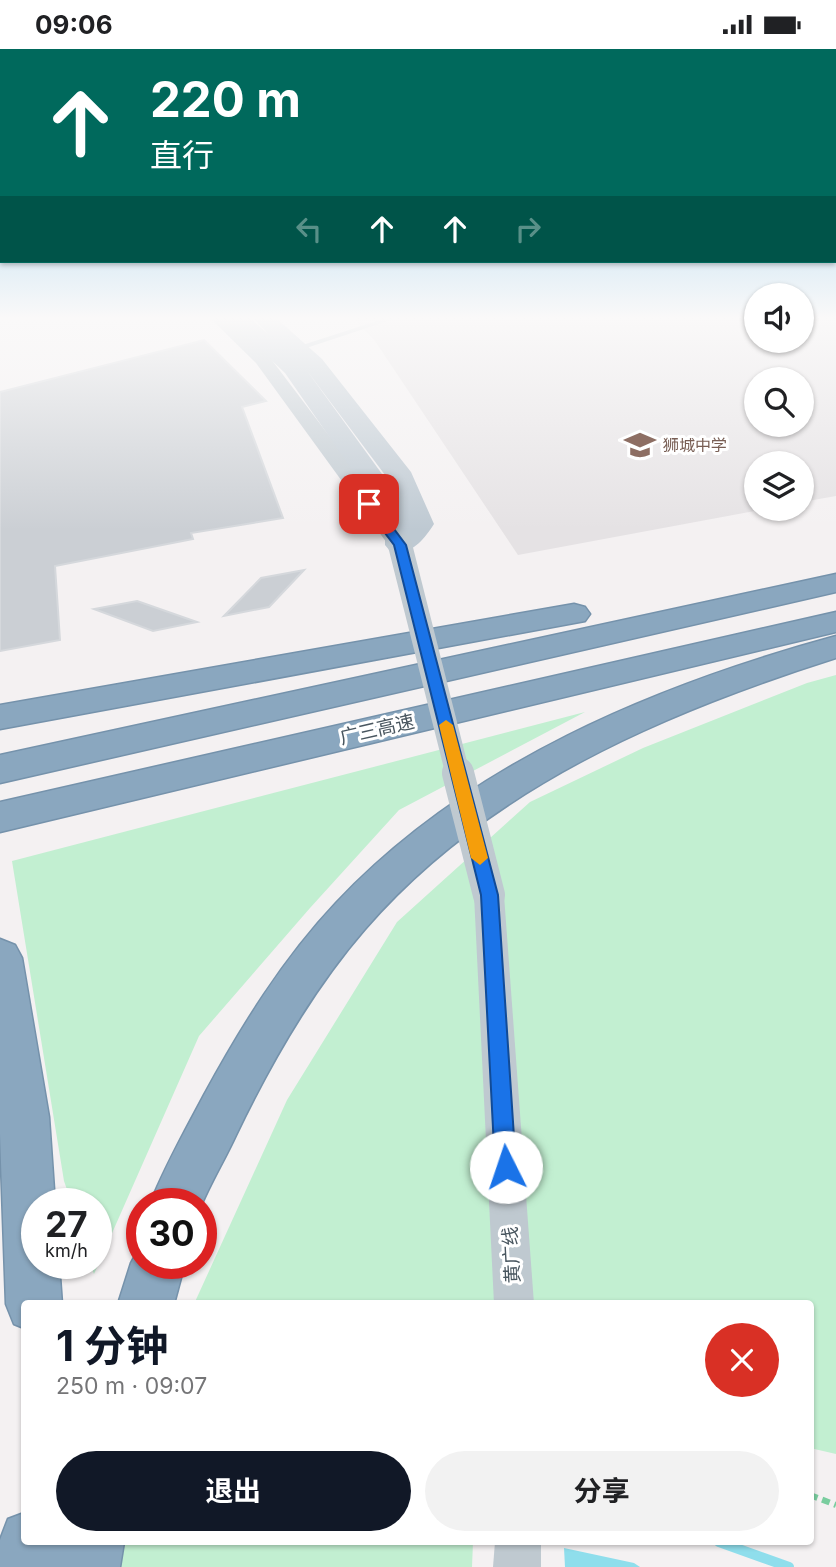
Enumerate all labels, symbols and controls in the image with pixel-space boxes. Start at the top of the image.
text: 09:06 [35,9,113,40]
text: 220 m [150,70,301,129]
icon: ahead [35,77,126,168]
text: 直行 [150,136,214,175]
icon: left [290,210,328,248]
icon: ahead [363,210,401,248]
icon: ahead [436,210,474,248]
icon: right [509,210,547,248]
map controls [744,283,814,521]
button: sound [744,283,814,353]
button: search [744,367,814,437]
school or university icon: 狮城中学 [623,428,657,462]
place label: 狮城中学 [663,435,727,455]
button: layers [744,451,814,521]
pin [339,474,399,534]
icon: arrive [350,485,388,523]
street label: 广三高速 [337,710,417,749]
position arrow [469,1130,543,1204]
speed limit sign: 30 [126,1188,217,1279]
text: 27 [45,1203,88,1245]
street label: 黄广线 [499,1226,524,1284]
text: km/h [45,1240,88,1261]
text: 1 分钟 [56,1320,168,1371]
button: close [705,1323,779,1397]
text: 250 m · 09:07 [56,1372,207,1400]
button: 退出 [56,1451,411,1531]
button: 分享 [425,1451,779,1531]

